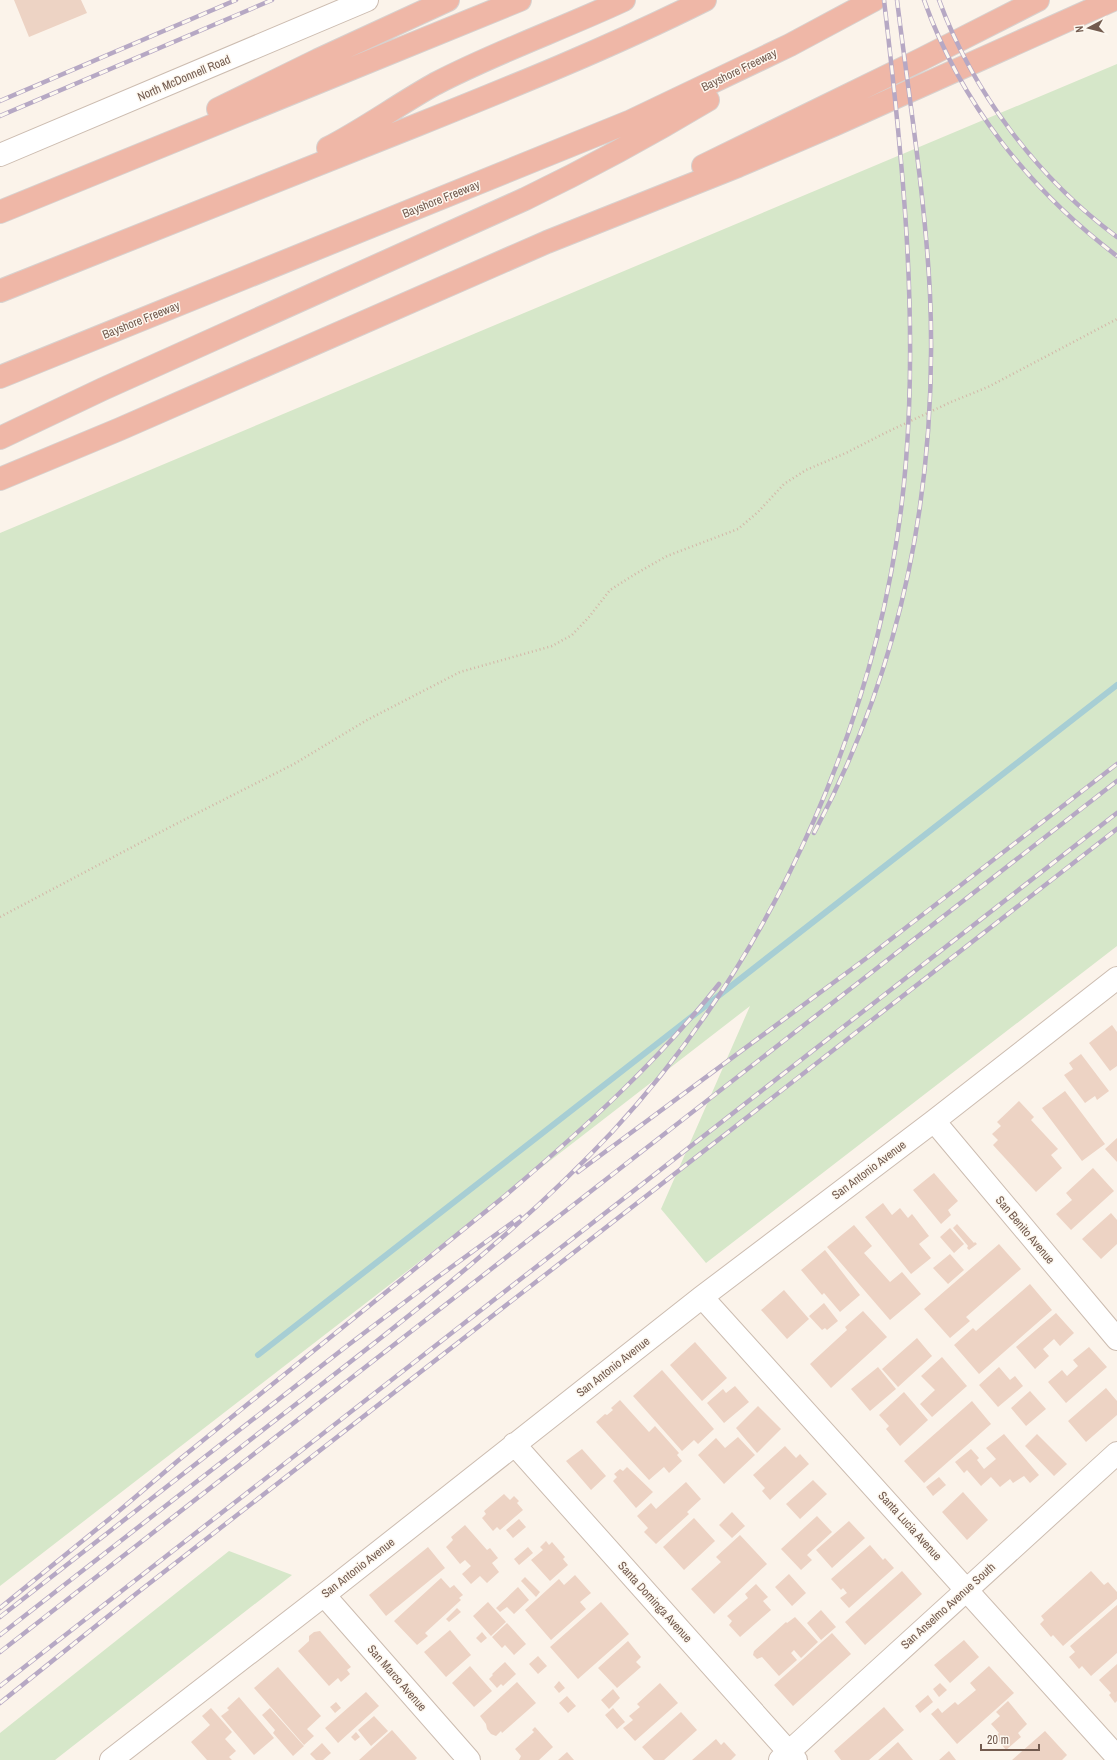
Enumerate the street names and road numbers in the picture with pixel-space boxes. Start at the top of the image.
street label: Bayshore Freeway [699,45,779,95]
street label: North McDonnell Road [135,51,233,105]
street label: Bayshore Freeway [400,176,482,222]
street label: Bayshore Freeway [100,297,182,343]
street label: San Antonio Avenue [829,1137,909,1203]
street label: San Benito Avenue [992,1193,1058,1267]
street label: San Antonio Avenue [573,1333,653,1401]
street label: Santa Lucia Avenue [875,1488,945,1564]
street label: San Antonio Avenue [318,1534,398,1602]
street label: Santa Dominga Avenue [614,1558,696,1646]
street label: San Anselmo Avenue South [897,1559,999,1653]
street label: San Marco Avenue [364,1641,430,1715]

